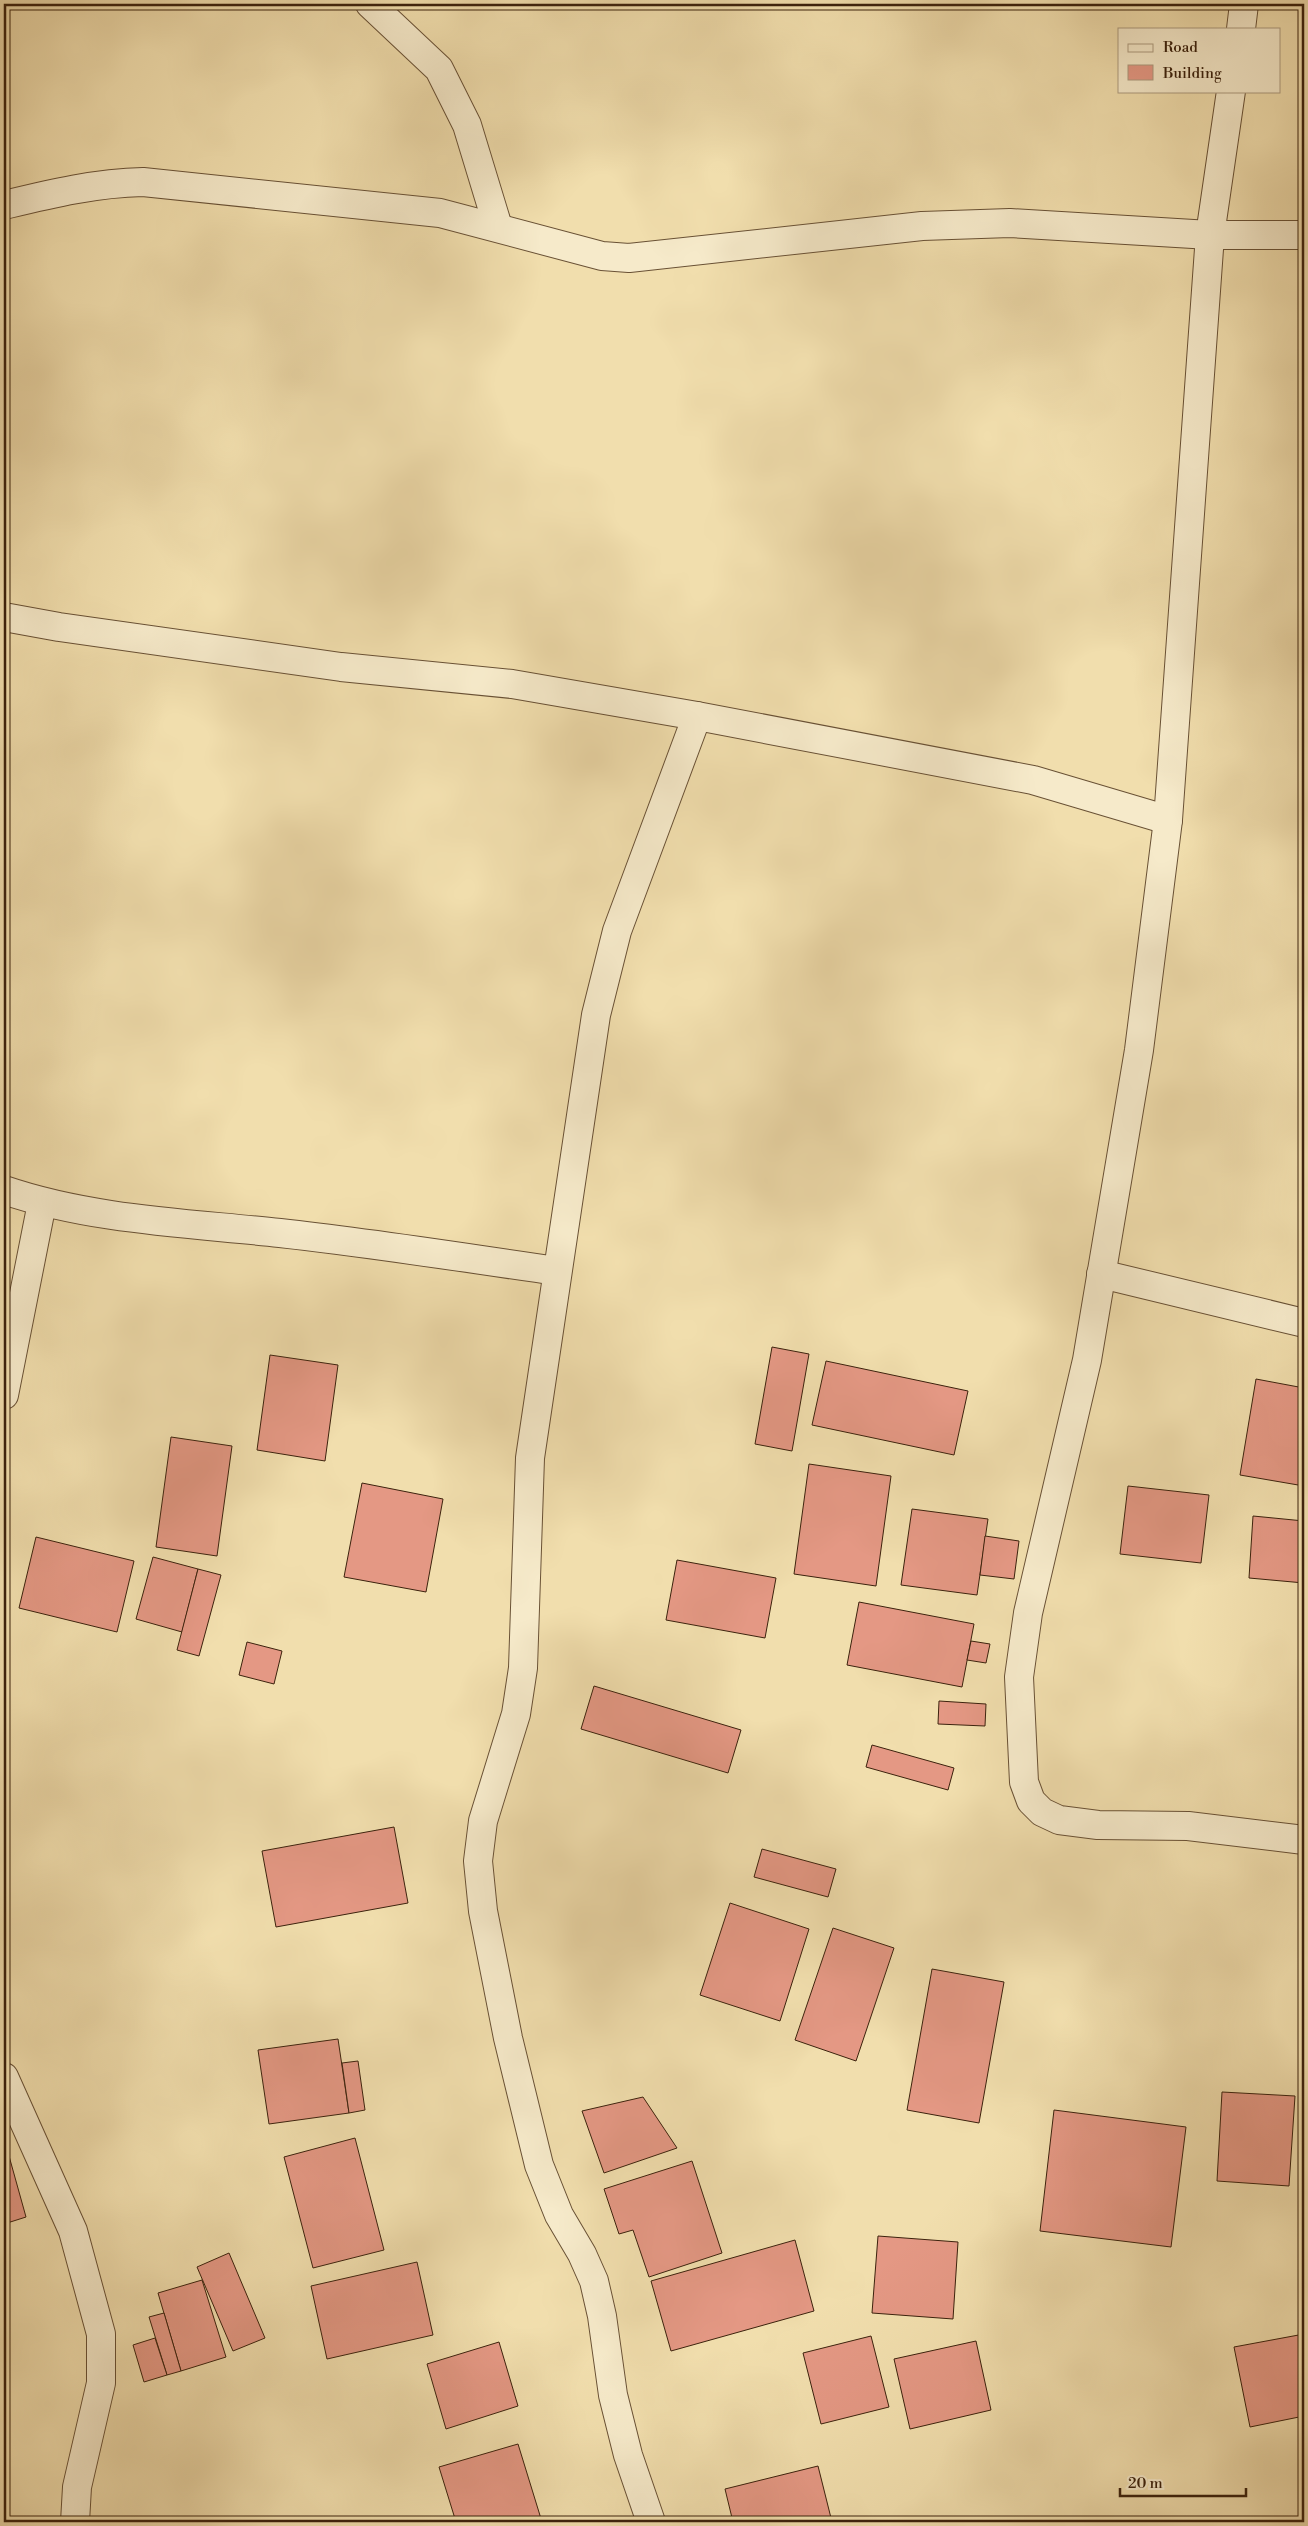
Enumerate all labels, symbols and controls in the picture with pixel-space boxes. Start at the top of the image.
legend [1118,28,1280,92]
text: Road [1163,38,1198,57]
text: Building [1162,64,1222,83]
scale bar [1120,2466,1247,2498]
text: 20 m [1128,2474,1163,2493]

